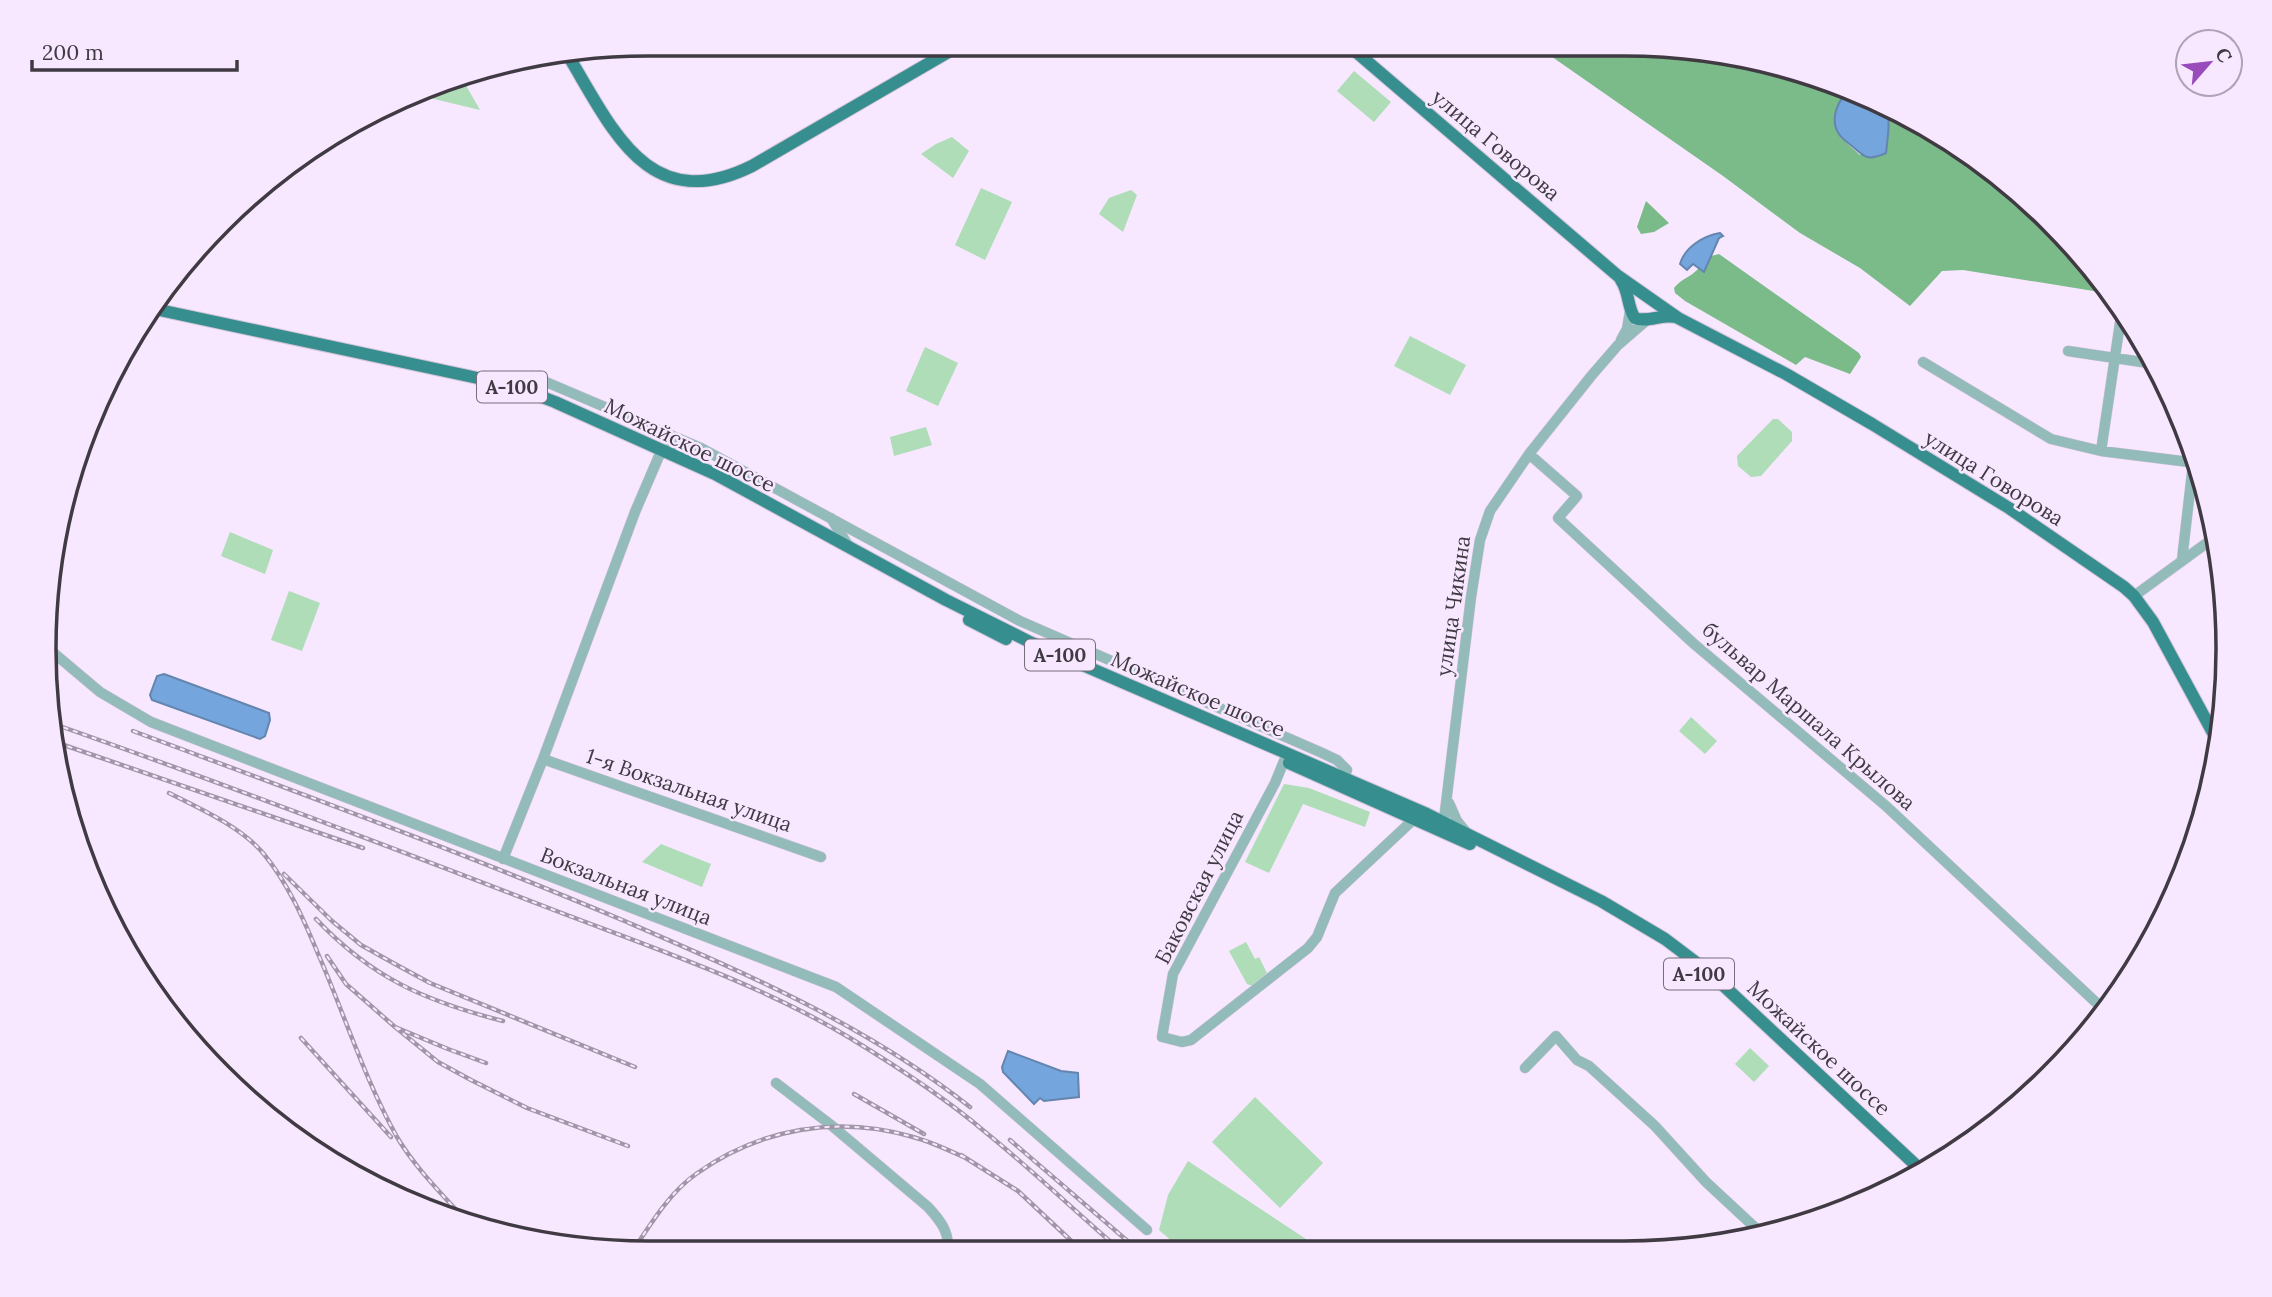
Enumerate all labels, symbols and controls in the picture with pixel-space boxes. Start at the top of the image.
scale bar [32,28,236,72]
north arrow [2174,28,2244,98]
text: 200 m [42,39,104,66]
text: С [2210,44,2238,66]
street label: улица Говорова [1426,83,1566,207]
road number: А-100 [477,372,547,402]
street label: Можайское шоссе [600,392,780,498]
street label: улица Говорова [1919,424,2069,532]
street label: улица Чикина [1430,534,1476,678]
street label: бульвар Маршала Крылова [1697,616,1921,816]
road number: А-100 [1025,640,1095,670]
street label: Можайское шоссе [1107,645,1289,743]
street label: 1-я Вокзальная улица [582,742,796,838]
street label: Баковская улица [1149,805,1249,968]
street label: Вокзальная улица [536,841,716,931]
road number: А-100 [1664,958,1734,990]
street label: Можайское шоссе [1742,975,1896,1121]

